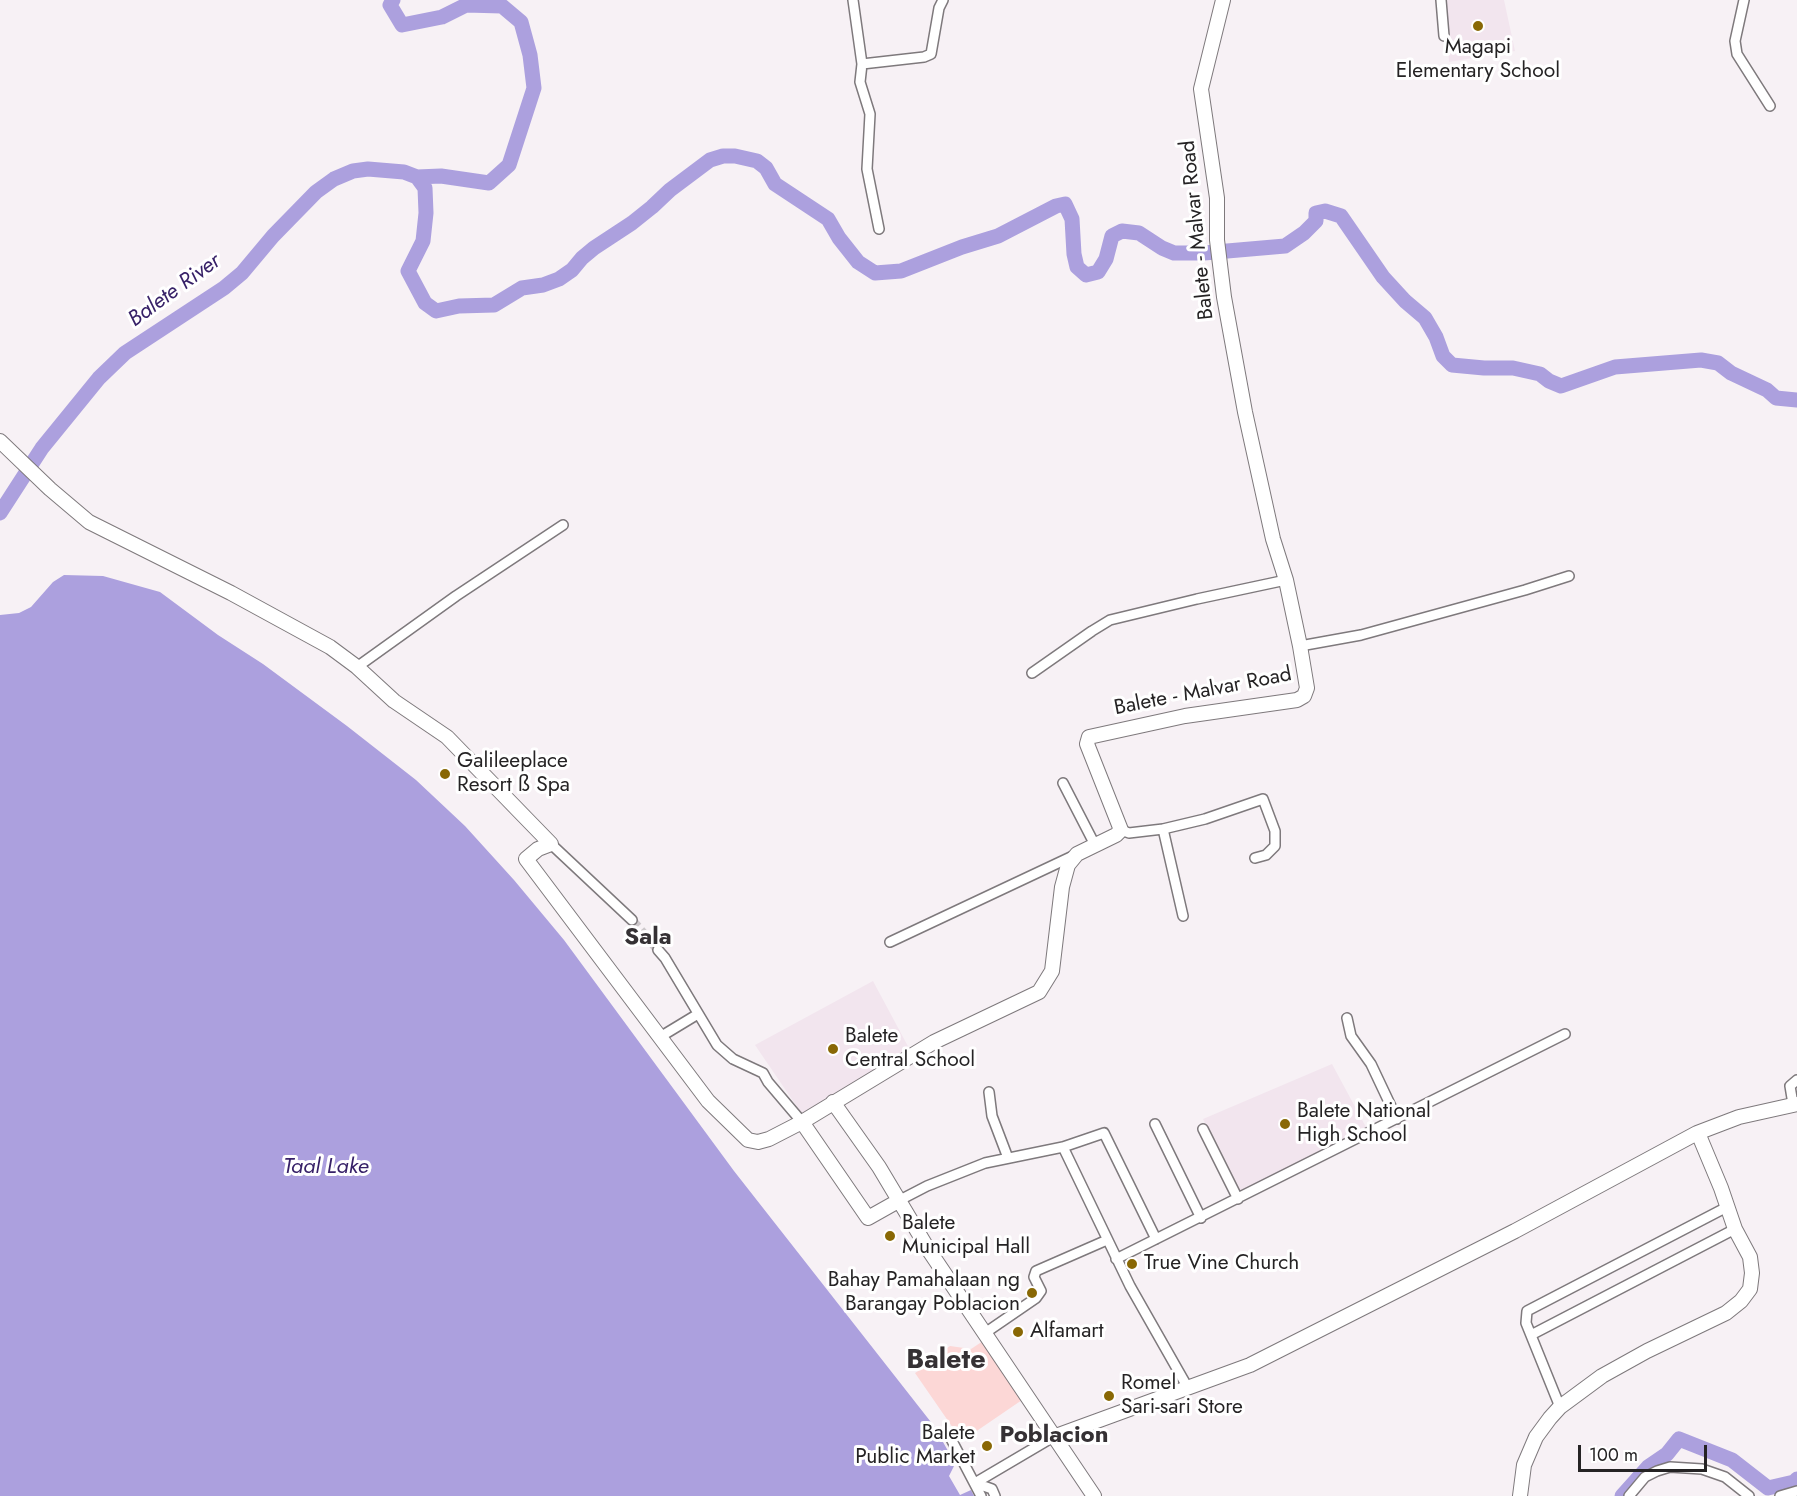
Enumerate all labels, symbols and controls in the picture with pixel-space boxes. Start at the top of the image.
marker: Magapi Elementary School [1471,19,1485,33]
place label: Magapi Elementary School [1396,35,1560,85]
street label: Balete - Malvar Road [1176,139,1220,321]
water label: Balete River [124,249,226,333]
street label: Balete - Malvar Road [1112,662,1294,722]
place label: Galileeplace Resort ß Spa [457,749,570,799]
marker: Galileeplace Resort ß Spa [438,767,452,781]
district label: Sala [624,924,672,952]
place label: Balete Central School [845,1024,975,1074]
marker: Balete Central School [826,1042,840,1056]
place label: Balete National High School [1297,1099,1431,1149]
marker: Balete National High School [1278,1117,1292,1131]
water label: Taal Lake [283,1155,369,1181]
place label: Balete Municipal Hall [902,1211,1030,1261]
marker: Balete Municipal Hall [883,1229,897,1243]
place label: True Vine Church [1144,1251,1299,1277]
marker: True Vine Church [1125,1257,1139,1271]
place label: Bahay Pamahalaan ng Barangay Poblacion [828,1268,1020,1318]
marker: Bahay Pamahalaan ng Barangay Poblacion [1025,1286,1039,1300]
place label: Alfamart [1030,1319,1104,1345]
marker: Alfamart [1011,1325,1025,1339]
district label: Balete [906,1345,986,1377]
place label: Romel Sari-sari Store [1121,1371,1243,1421]
marker: Romel Sari-sari Store [1102,1389,1116,1403]
place label: Balete Public Market [855,1421,975,1471]
district label: Poblacion [999,1422,1109,1450]
scale bar [1581,1433,1710,1471]
marker: Balete Public Market [980,1439,994,1453]
text: 100 m [1589,1442,1638,1468]

